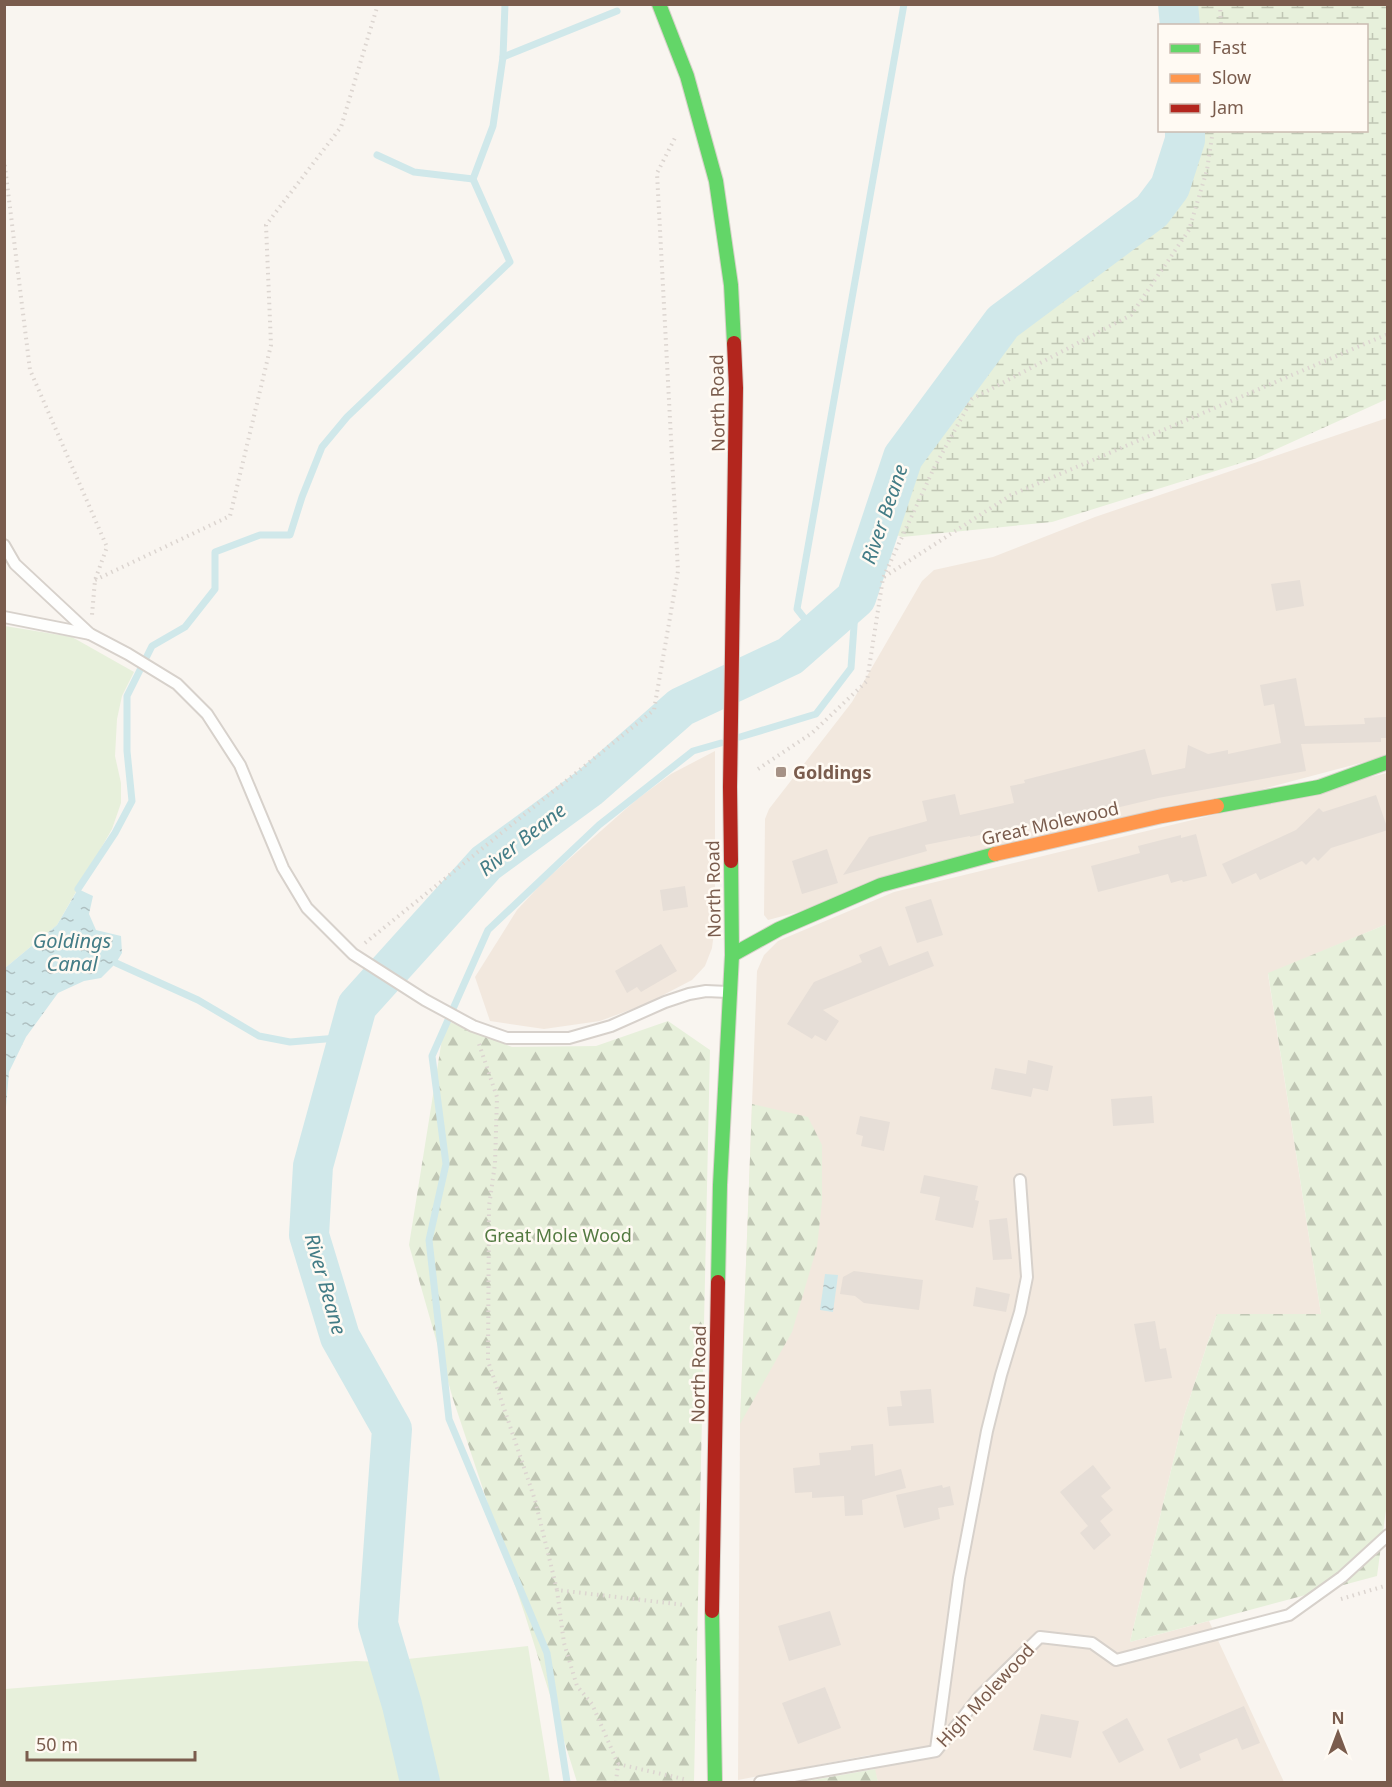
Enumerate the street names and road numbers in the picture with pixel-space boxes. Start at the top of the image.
street label: North Road [704,354,730,452]
street label: Great Molewood [979,796,1121,850]
street label: North Road [700,840,726,938]
street label: North Road [685,1325,711,1423]
street label: High Molewood [931,1638,1039,1752]

